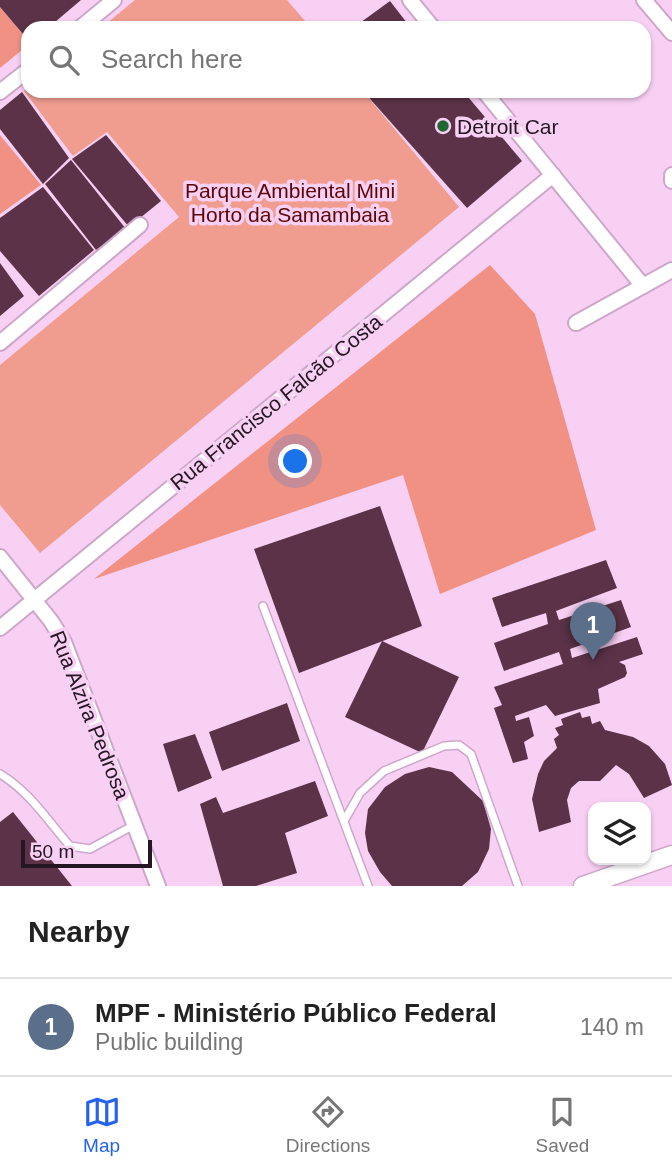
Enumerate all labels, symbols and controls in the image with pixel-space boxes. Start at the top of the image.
search box [21,21,651,98]
icon: search [45,41,83,79]
text: Search here [101,44,243,74]
place label: Detroit Car [457,115,559,138]
marker: Detroit Car [435,118,451,134]
park label: Parque Ambiental Mini Horto da Samambaia [185,179,395,226]
street label: Rua Francisco Falcão Costa [166,309,386,494]
your location [278,444,312,478]
pin: 1 [570,602,616,660]
street label: Rua Alzira Pedrosa [46,627,134,803]
map controls [588,802,651,865]
button: layers [588,802,651,865]
scale bar [21,837,152,869]
text: 50 m [32,841,74,862]
text: Nearby [28,915,130,948]
text: MPF - Ministério Público Federal [95,998,497,1028]
text: 1 [45,1014,57,1040]
text: 140 m [580,1014,644,1040]
text: Public building [95,1029,243,1055]
tab: Map [83,1093,121,1157]
tab: Directions [286,1093,370,1157]
tab: Saved [535,1093,589,1157]

